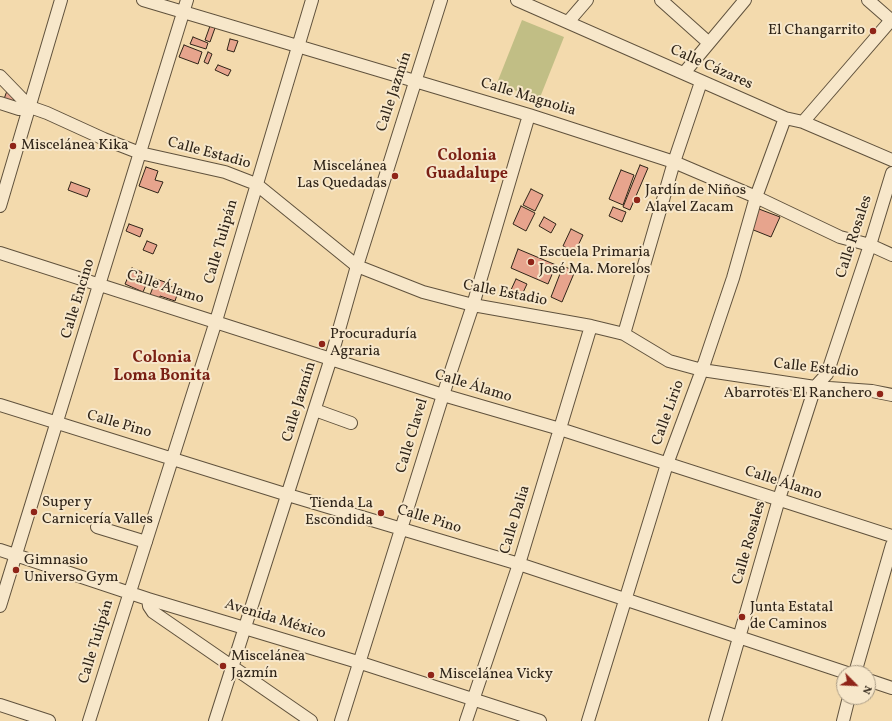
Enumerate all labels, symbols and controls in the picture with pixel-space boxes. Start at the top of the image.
place label: El Changarrito [768,22,865,40]
marker: El Changarrito [868,26,878,36]
street label: Calle Cázares [667,42,755,94]
street label: Calle Jazmín [374,50,416,134]
street label: Calle Magnolia [478,75,578,121]
street label: Calle Estadio [165,134,253,174]
place label: Miscelánea Kika [21,137,129,155]
marker: Miscelánea Kika [8,141,18,151]
district label: Colonia Guadalupe [426,147,508,185]
place label: Miscelánea Las Quedadas [297,158,387,193]
marker: Miscelánea Las Quedadas [390,171,400,181]
place label: Jardín de Niños Alavel Zacam [645,182,746,217]
street label: Calle Rosales [833,193,877,281]
marker: Jardín de Niños Alavel Zacam [632,195,642,205]
street label: Calle Tulipán [201,198,243,286]
place label: Escuela Primaria José Ma. Morelos [539,244,650,279]
street label: Calle Encino [58,257,100,341]
marker: Escuela Primaria José Ma. Morelos [526,257,536,267]
street label: Calle Álamo [124,267,206,309]
street label: Calle Estadio [461,277,549,311]
place label: Procuraduría Agraria [330,326,417,361]
marker: Procuraduría Agraria [317,339,327,349]
district label: Colonia Loma Bonita [114,349,210,387]
street label: Calle Estadio [773,356,859,382]
street label: Calle Jazmín [279,360,321,444]
street label: Calle Álamo [432,367,514,407]
street label: Calle Lirio [649,378,689,448]
place label: Abarrotes El Ranchero [724,385,872,403]
marker: Abarrotes El Ranchero [875,389,885,399]
street label: Calle Clavel [393,397,433,475]
street label: Calle Pino [85,407,153,443]
street label: Calle Álamo [742,463,824,505]
street label: Calle Dalia [497,483,535,557]
place label: Super y Carnicería Valles [42,494,153,529]
place label: Tienda La Escondida [305,495,373,530]
street label: Calle Rosales [729,499,771,587]
street label: Calle Pino [395,502,463,538]
marker: Super y Carnicería Valles [29,507,39,517]
marker: Tienda La Escondida [376,508,386,518]
place label: Gimnasio Universo Gym [24,552,119,587]
marker: Gimnasio Universo Gym [11,565,21,575]
street label: Avenida México [222,596,328,644]
street label: Calle Tulipán [76,598,118,686]
place label: Junta Estatal de Caminos [750,599,833,634]
marker: Junta Estatal de Caminos [737,612,747,622]
place label: Miscelánea Jazmín [231,648,305,683]
marker: Miscelánea Jazmín [218,661,228,671]
north arrow [836,665,876,705]
place label: Miscelánea Vicky [439,666,553,684]
marker: Miscelánea Vicky [426,670,436,680]
text: N [858,683,875,696]

